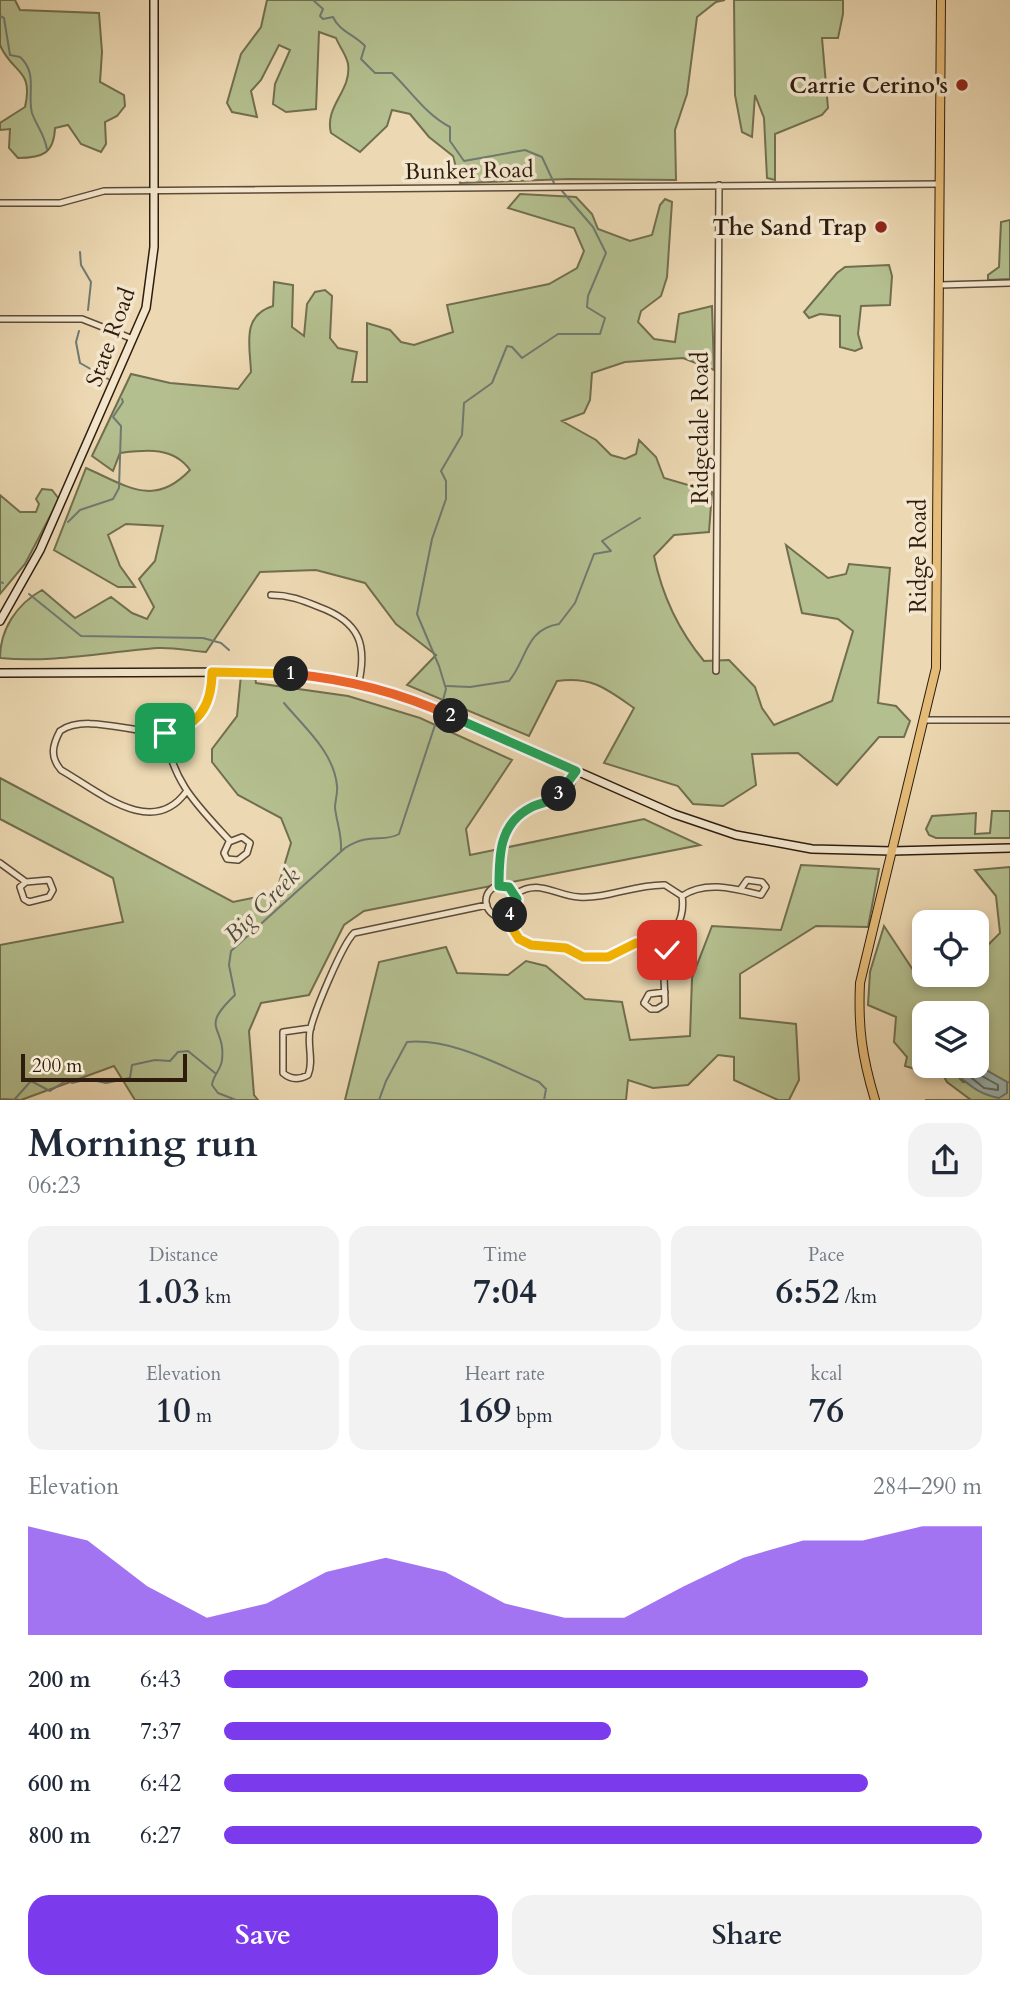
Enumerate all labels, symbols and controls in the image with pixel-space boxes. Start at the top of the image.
place label: Carrie Cerino's [789,70,948,101]
marker: Carrie Cerino's [954,77,970,93]
street label: Bunker Road [404,154,535,187]
place label: The Sand Trap [712,212,867,243]
marker: The Sand Trap [873,219,889,235]
street label: State Road [78,283,143,391]
street label: Ridgedale Road [685,351,716,505]
street label: Ridge Road [903,498,934,613]
pin: 1 [274,656,308,692]
text: 1 [286,660,295,686]
pin: 2 [434,698,468,734]
text: 2 [446,702,455,728]
pin [135,703,195,763]
icon: arrive [146,714,184,752]
pin: 3 [542,776,576,812]
text: 3 [554,780,563,806]
water label: Big Creek [217,860,308,951]
pin: 4 [492,898,528,932]
text: 4 [505,901,514,927]
map controls [912,910,989,1078]
button: locate [912,910,989,987]
pin [637,920,697,980]
icon: check [648,931,686,969]
button: layers [912,1001,989,1078]
scale bar [21,1051,187,1083]
text: 200 m [32,1053,82,1079]
text: Morning run [28,1118,258,1170]
button: share [908,1123,982,1197]
text: 06:23 [28,1170,81,1201]
text: Distance [149,1242,218,1268]
text: Time [483,1242,527,1268]
text: Pace [808,1242,845,1268]
text: 1.03 [136,1268,200,1316]
text: 7:04 [473,1268,537,1316]
text: 6:52 [776,1268,840,1316]
text: km [200,1284,231,1310]
text: /km [840,1284,877,1310]
text: Elevation [146,1361,221,1387]
text: Heart rate [465,1361,545,1387]
text: kcal [810,1361,842,1387]
text: 10 [155,1387,191,1435]
text: 169 [457,1387,511,1435]
text: 76 [808,1387,844,1435]
text: m [191,1403,212,1429]
text: bpm [511,1403,553,1429]
text: Elevation [28,1471,119,1502]
text: 284–290 m [873,1471,982,1502]
text: 200 m [28,1664,91,1695]
text: 6:43 [140,1664,181,1695]
text: 400 m [28,1716,91,1747]
text: 7:37 [140,1716,181,1747]
text: 600 m [28,1768,91,1799]
text: 6:42 [140,1768,181,1799]
text: 800 m [28,1820,91,1851]
text: 6:27 [140,1820,181,1851]
button: Save [28,1895,498,1975]
button: Share [512,1895,982,1975]

